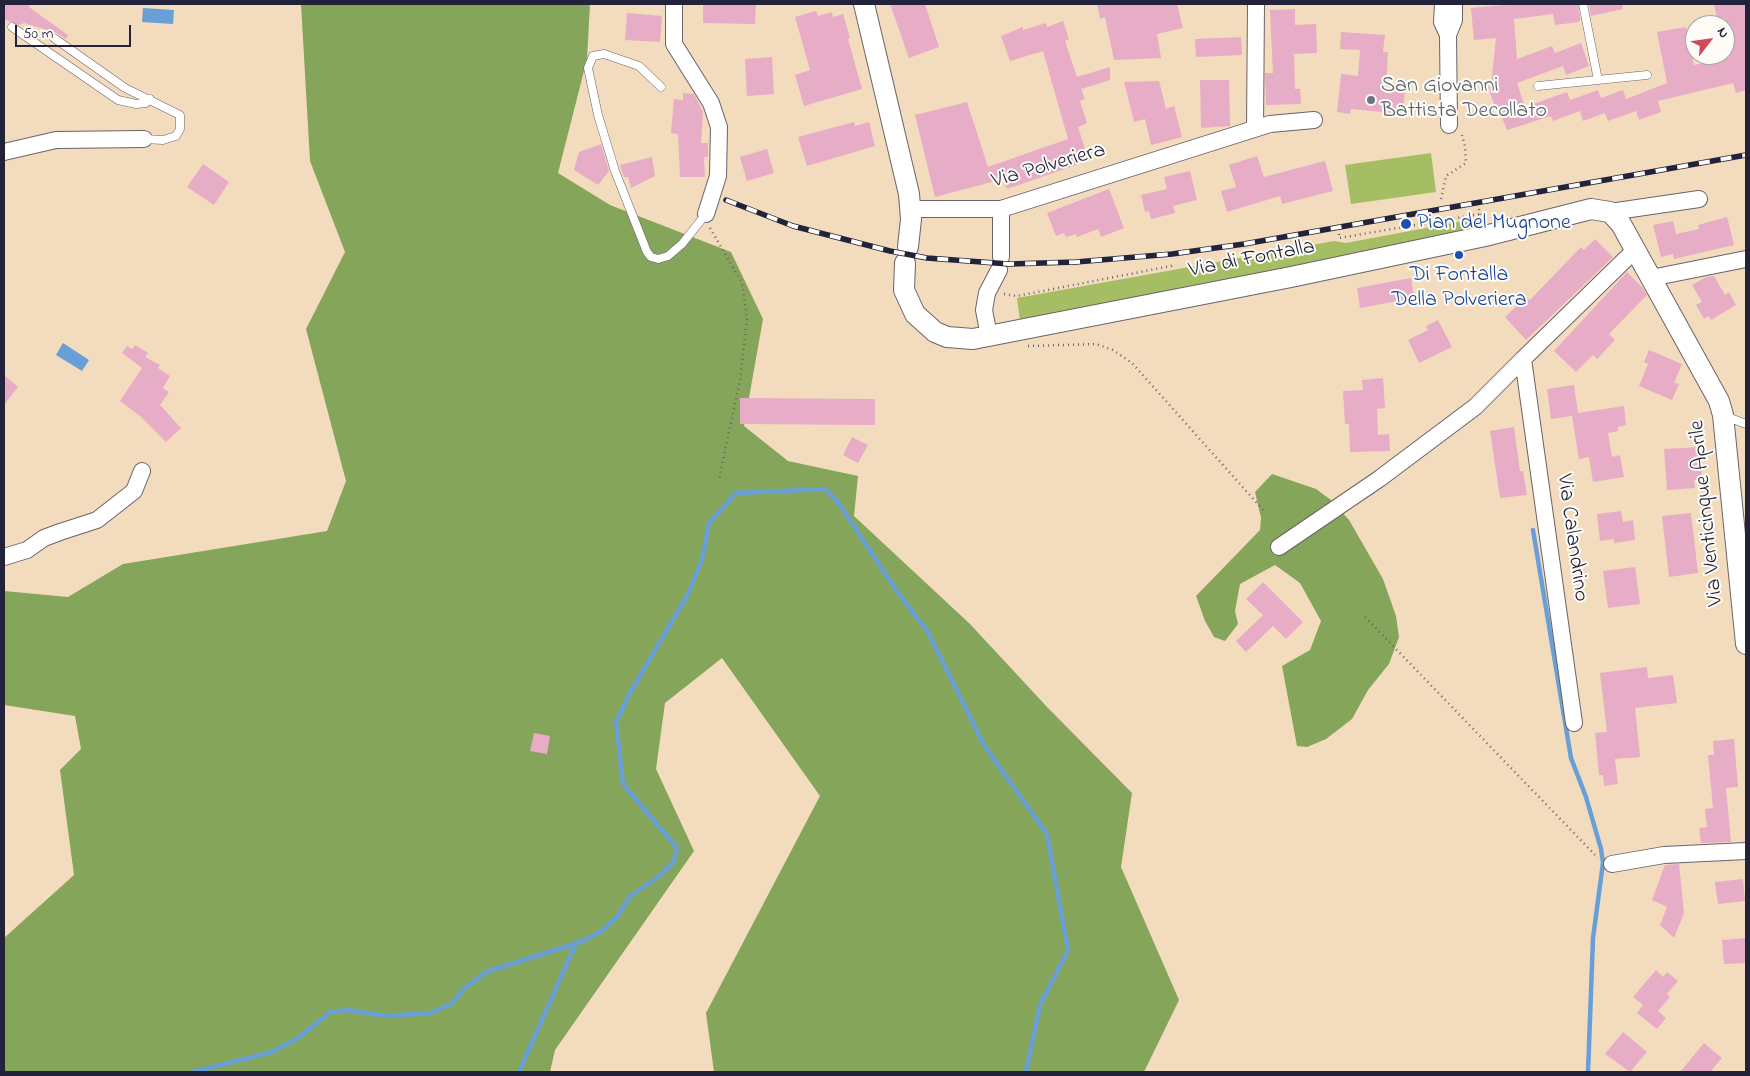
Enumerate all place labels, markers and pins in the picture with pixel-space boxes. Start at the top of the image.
place label: San Giovanni Battista Decollato [1381,74,1547,125]
marker: San Giovanni Battista Decollato [1365,94,1377,106]
place label: Pian del Mugnone [1417,211,1571,237]
marker: Pian del Mugnone [1399,217,1413,231]
marker: Di Fontalla Della Polveriera [1453,249,1465,261]
place label: Di Fontalla Della Polveriera [1391,263,1527,314]

